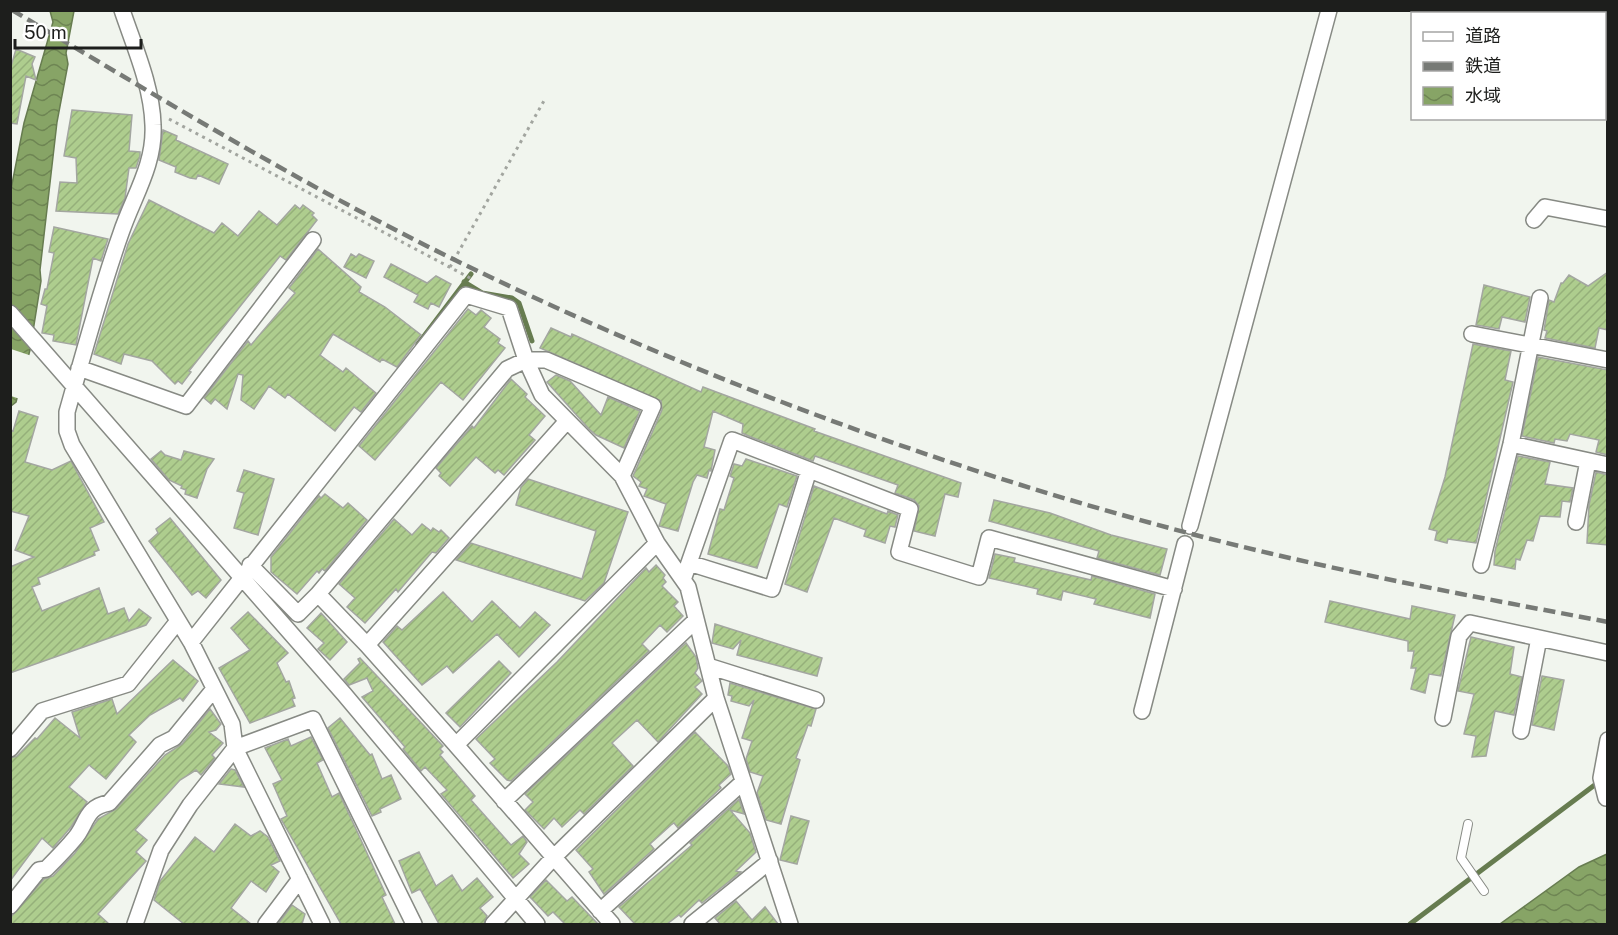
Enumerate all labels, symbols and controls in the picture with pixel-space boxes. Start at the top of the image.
scale bar [15,12,141,50]
legend [1411,12,1606,120]
text: 50 m [24,22,67,43]
text: 道路 [1465,25,1501,46]
text: 鉄道 [1465,55,1501,76]
text: 水域 [1465,85,1501,106]

